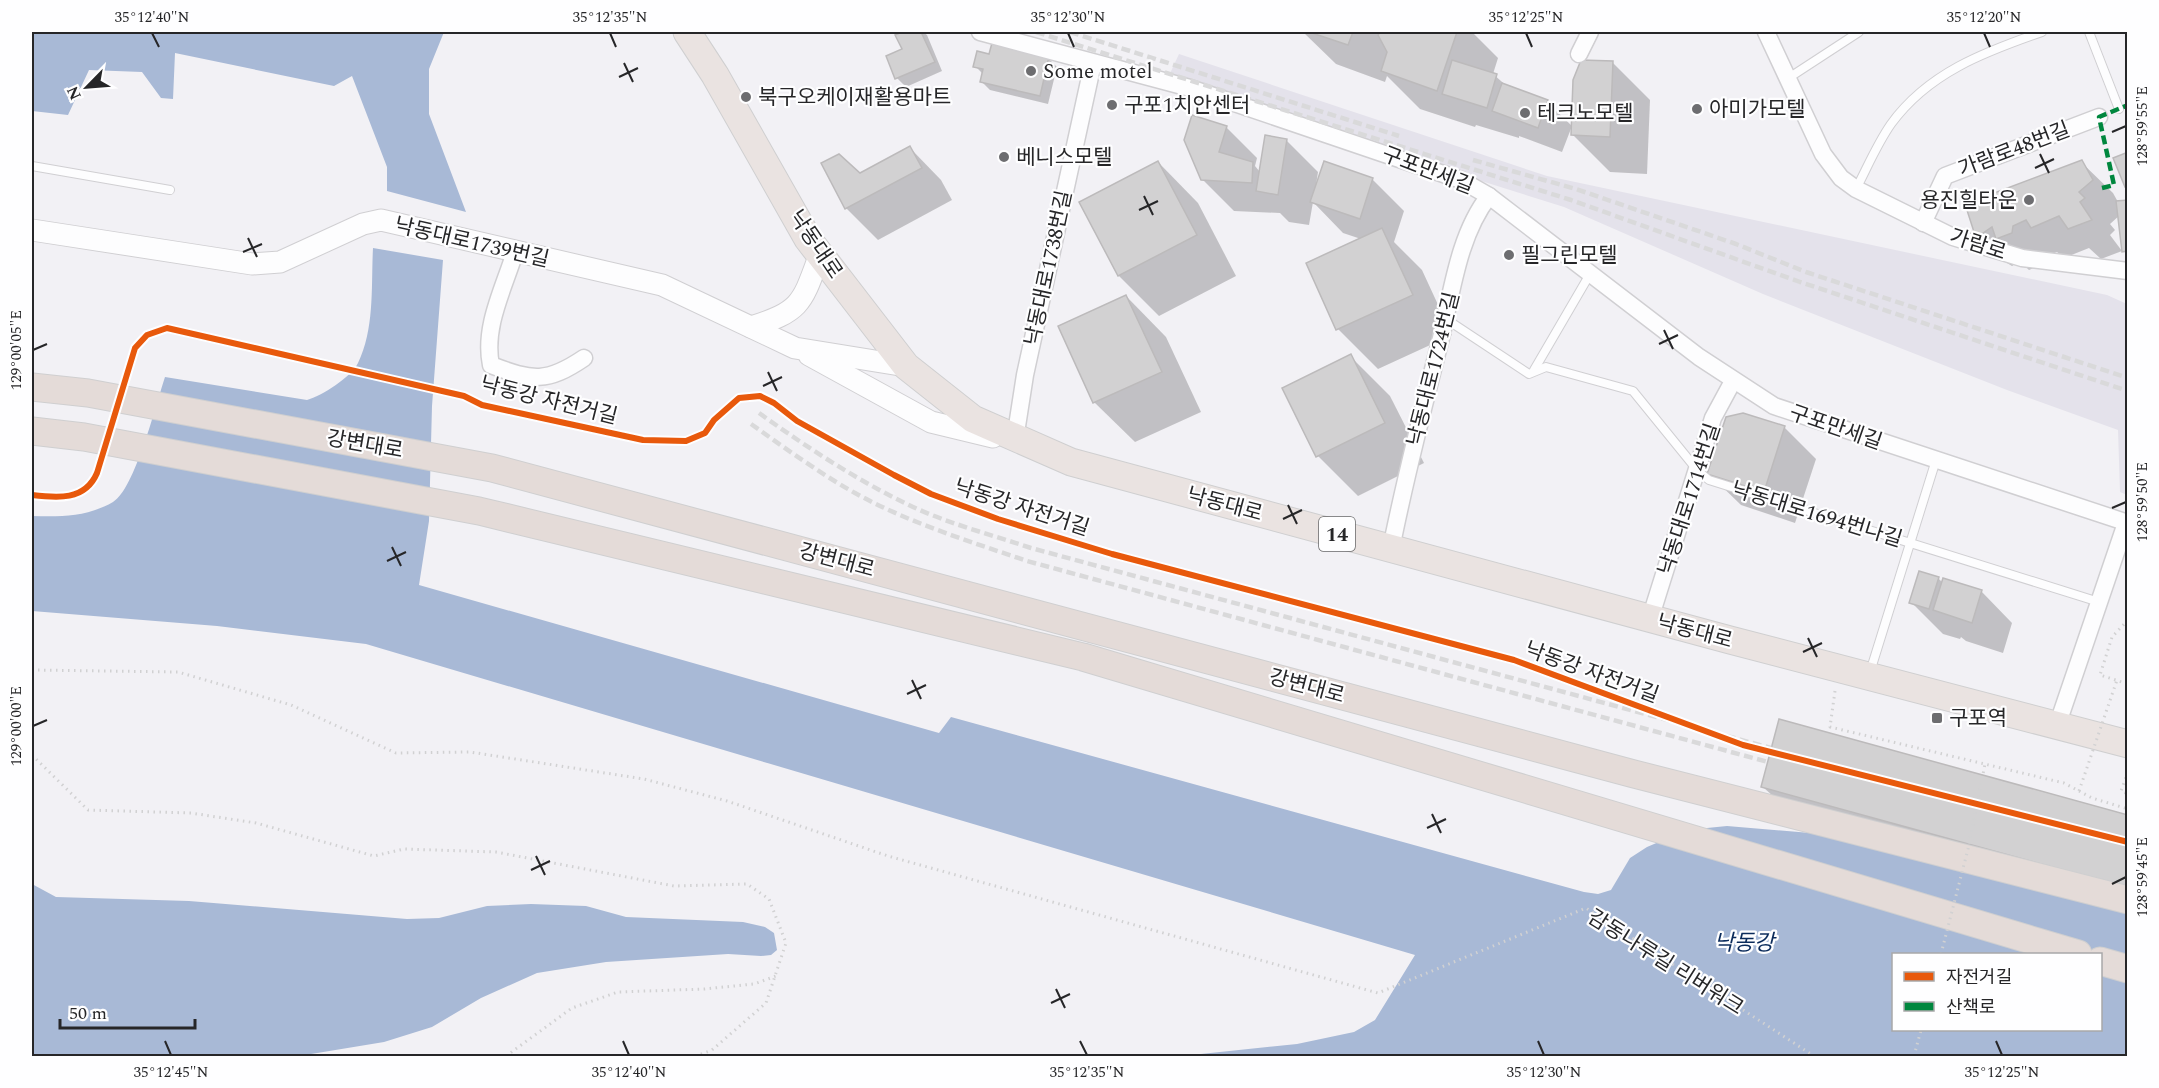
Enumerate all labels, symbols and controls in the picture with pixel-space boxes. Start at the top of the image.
text: 35°12'40"N [115,6,190,29]
text: 35°12'35"N [573,6,648,29]
text: 35°12'30"N [1031,6,1106,29]
text: 35°12'25"N [1489,6,1564,29]
text: 35°12'20"N [1947,6,2022,29]
place label: Some motel [1043,56,1153,88]
north arrow [57,57,117,117]
marker: Some motel [1024,64,1038,78]
text: N [61,82,88,104]
place label: 북구오케이재활용마트 [758,82,951,114]
text: 128°59'55"E [2131,86,2154,166]
marker: 북구오케이재활용마트 [739,90,753,104]
place label: 구포1치안센터 [1124,90,1250,122]
place label: 아미가모텔 [1709,94,1806,126]
marker: 구포1치안센터 [1105,98,1119,112]
place label: 테크노모텔 [1537,98,1634,130]
marker: 아미가모텔 [1690,102,1704,116]
marker: 테크노모텔 [1518,106,1532,120]
street label: 가람로48번길 [1954,114,2075,186]
street label: 구포만세길 [1377,139,1478,203]
place label: 베니스모텔 [1016,142,1113,174]
marker: 베니스모텔 [997,150,1011,164]
place label: 용진힐타운 [1920,185,2017,217]
street label: 낙동대로1738번길 [1017,188,1081,349]
marker: 용진힐타운 [2022,193,2036,207]
street label: 낙동대로 [780,204,850,286]
street label: 낙동대로1739번길 [391,210,552,276]
street label: 가람로 [1945,221,2010,269]
place label: 필그린모텔 [1521,240,1618,272]
marker: 필그린모텔 [1502,248,1516,262]
street label: 낙동대로1724번길 [1399,289,1469,450]
text: 129°00'05"E [5,310,28,390]
street label: 낙동강 자전거길 [477,368,621,433]
street label: 구포만세길 [1785,397,1887,459]
street label: 낙동대로1714번길 [1650,419,1730,579]
street label: 강변대로 [324,423,406,467]
text: 128°59'50"E [2131,462,2154,542]
street label: 낙동강 자전거길 [950,471,1093,545]
street label: 낙동대로1694번나길 [1727,474,1906,556]
street label: 낙동대로 [1183,480,1266,530]
road number: 14 [1319,517,1355,551]
street label: 강변대로 [795,536,878,586]
street label: 낙동대로 [1653,607,1736,657]
street label: 낙동강 자전거길 [1520,634,1663,712]
street label: 강변대로 [1265,662,1348,712]
text: 129°00'00"E [5,686,28,766]
place label: 구포역 [1949,703,2007,735]
marker: 구포역 [1930,711,1944,725]
text: 128°59'45"E [2131,837,2154,917]
street label: 감동나루길 리버워크 [1581,902,1750,1024]
water label: 낙동강 [1714,927,1777,960]
legend [1892,953,2102,1031]
text: 자전거길 [1946,964,2012,991]
scale bar [60,992,195,1030]
text: 산책로 [1946,994,1996,1021]
text: 50 m [69,1000,107,1027]
text: 35°12'45"N [134,1061,209,1084]
text: 35°12'40"N [592,1061,667,1084]
text: 35°12'35"N [1050,1061,1125,1084]
text: 35°12'30"N [1507,1061,1582,1084]
text: 35°12'25"N [1965,1061,2040,1084]

